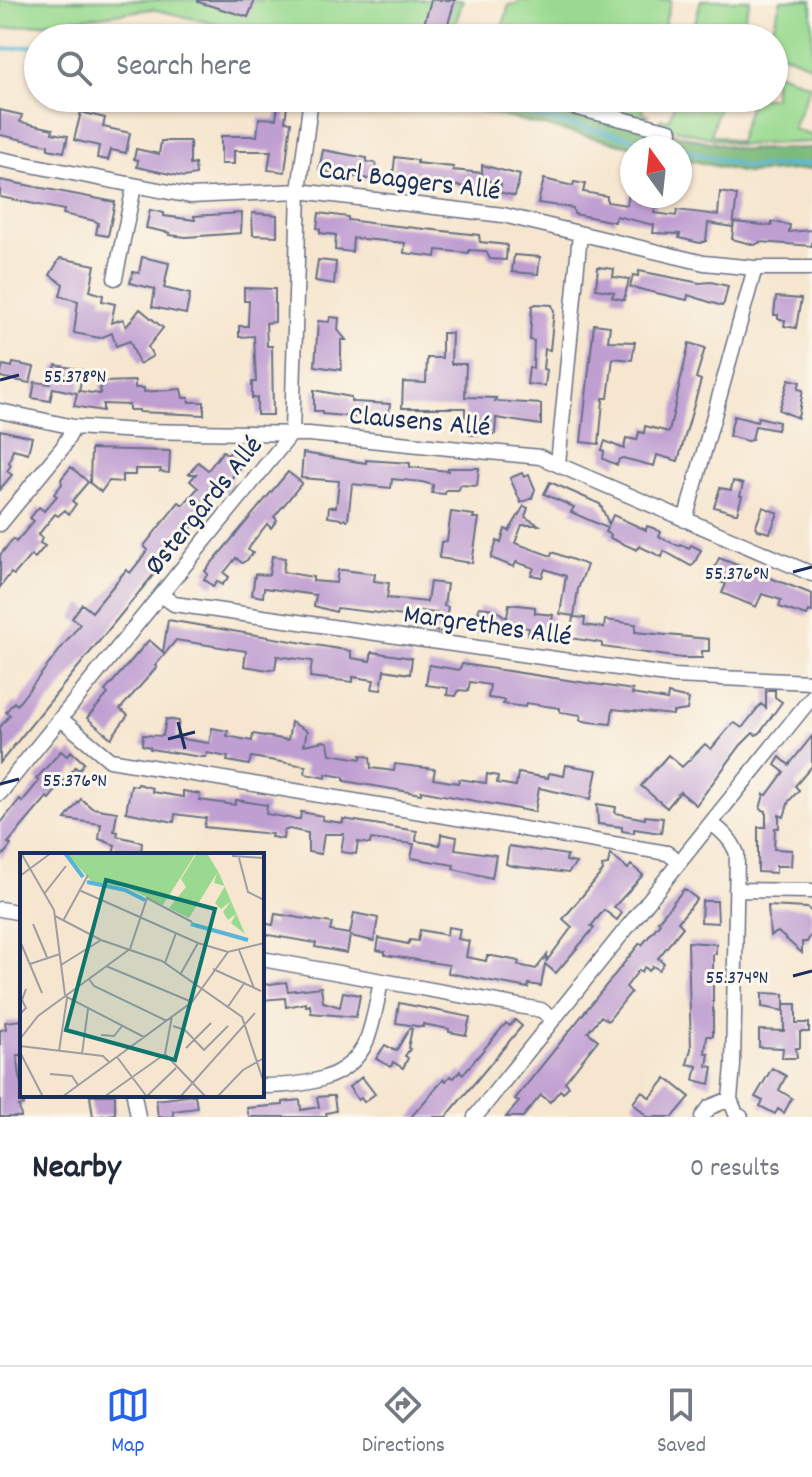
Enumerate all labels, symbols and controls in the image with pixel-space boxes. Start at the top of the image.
search box [24,24,788,112]
icon: search [52,46,96,90]
text: Search here [116,47,252,90]
north arrow [620,136,692,208]
street label: Carl Baggers Allé [316,152,503,214]
text: 55.378°N [44,364,106,392]
street label: Clausens Allé [347,398,492,450]
street label: Østergårds Allé [137,429,275,585]
text: 55.376°N [705,561,769,589]
street label: Margrethes Allé [401,596,574,660]
text: 55.376°N [43,768,107,796]
inset map [20,853,264,1097]
text: 55.374°N [706,965,768,993]
text: Nearby [32,1145,121,1194]
text: 0 results [690,1151,780,1188]
tab: Map [106,1383,150,1462]
tab: Directions [362,1383,445,1462]
tab: Saved [657,1383,706,1462]

